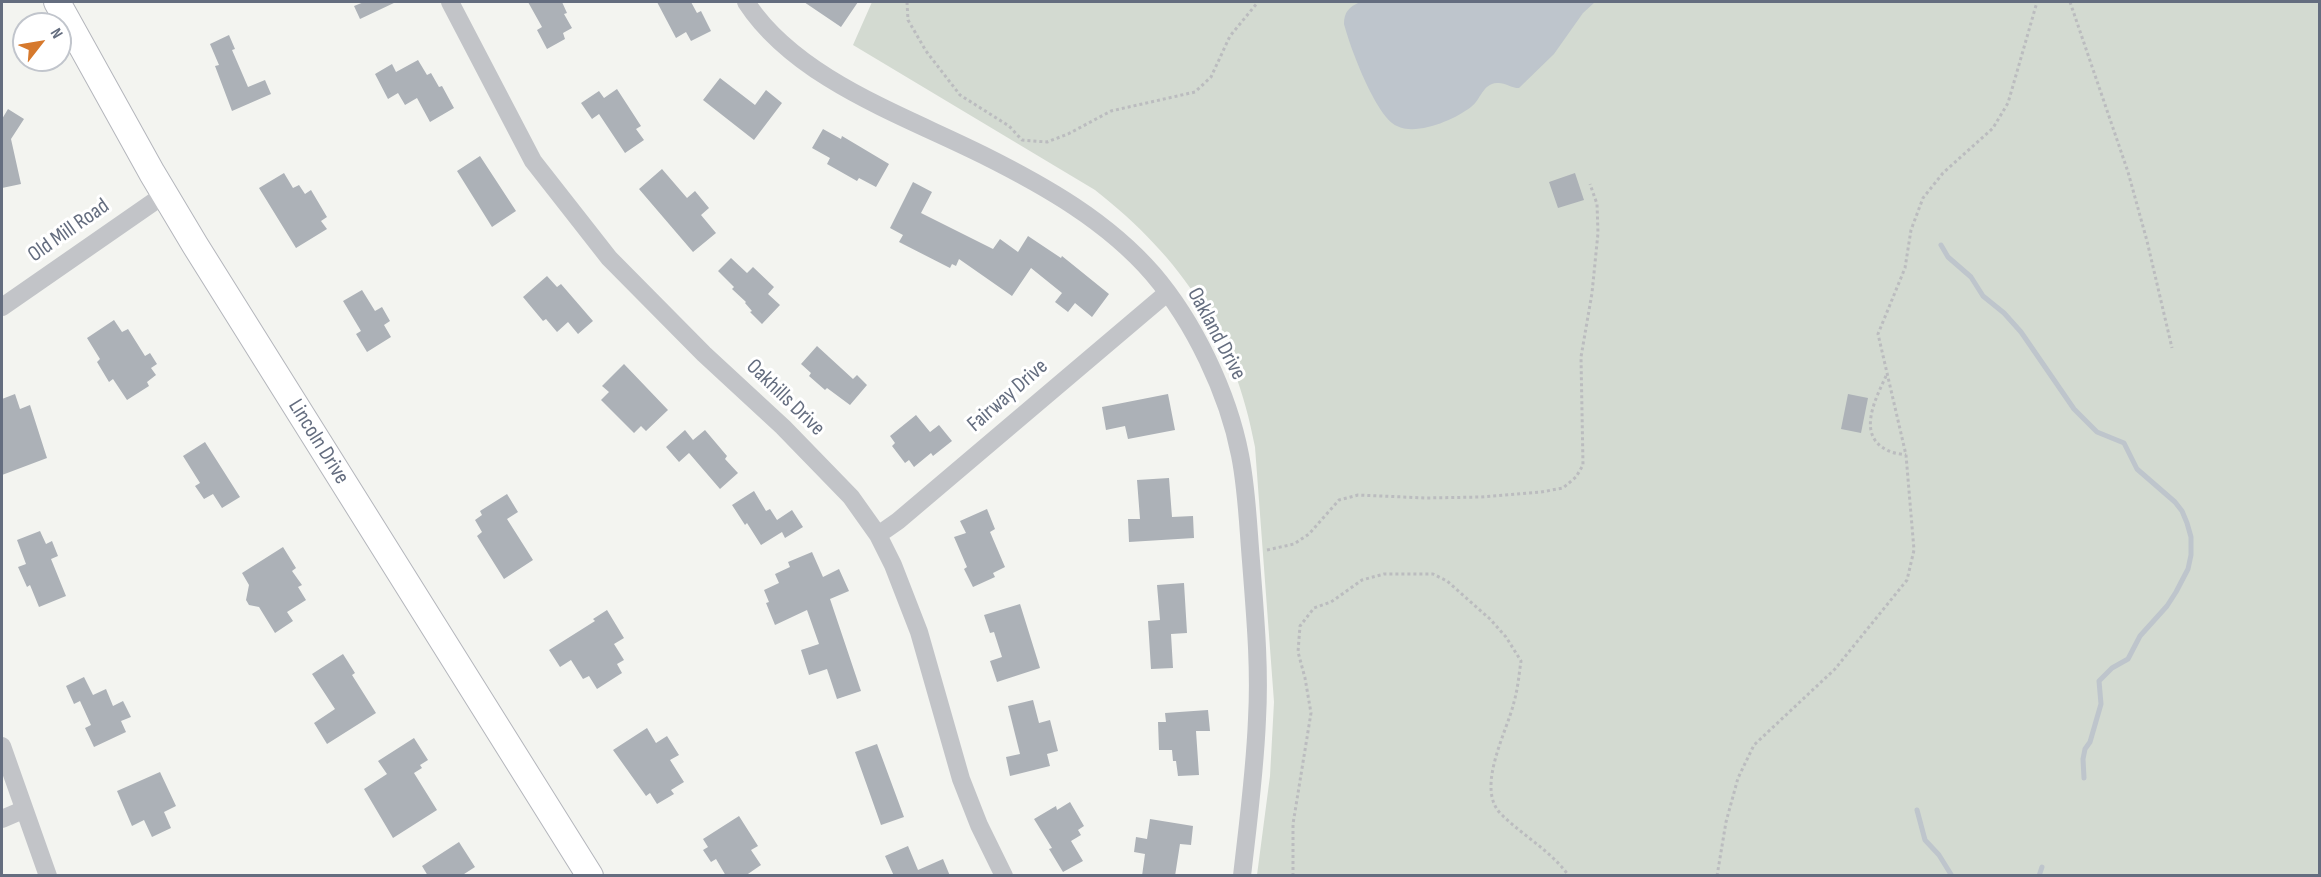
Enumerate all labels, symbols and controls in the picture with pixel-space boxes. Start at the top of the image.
north arrow [12,12,72,72]
text: N [46,25,66,42]
street label: Old Mill Road [23,193,115,269]
street label: Oakland Drive [1181,283,1251,385]
street label: Oakhills Drive [740,354,830,442]
street label: Fairway Drive [962,354,1054,438]
street label: Lincoln Drive [282,395,354,489]

